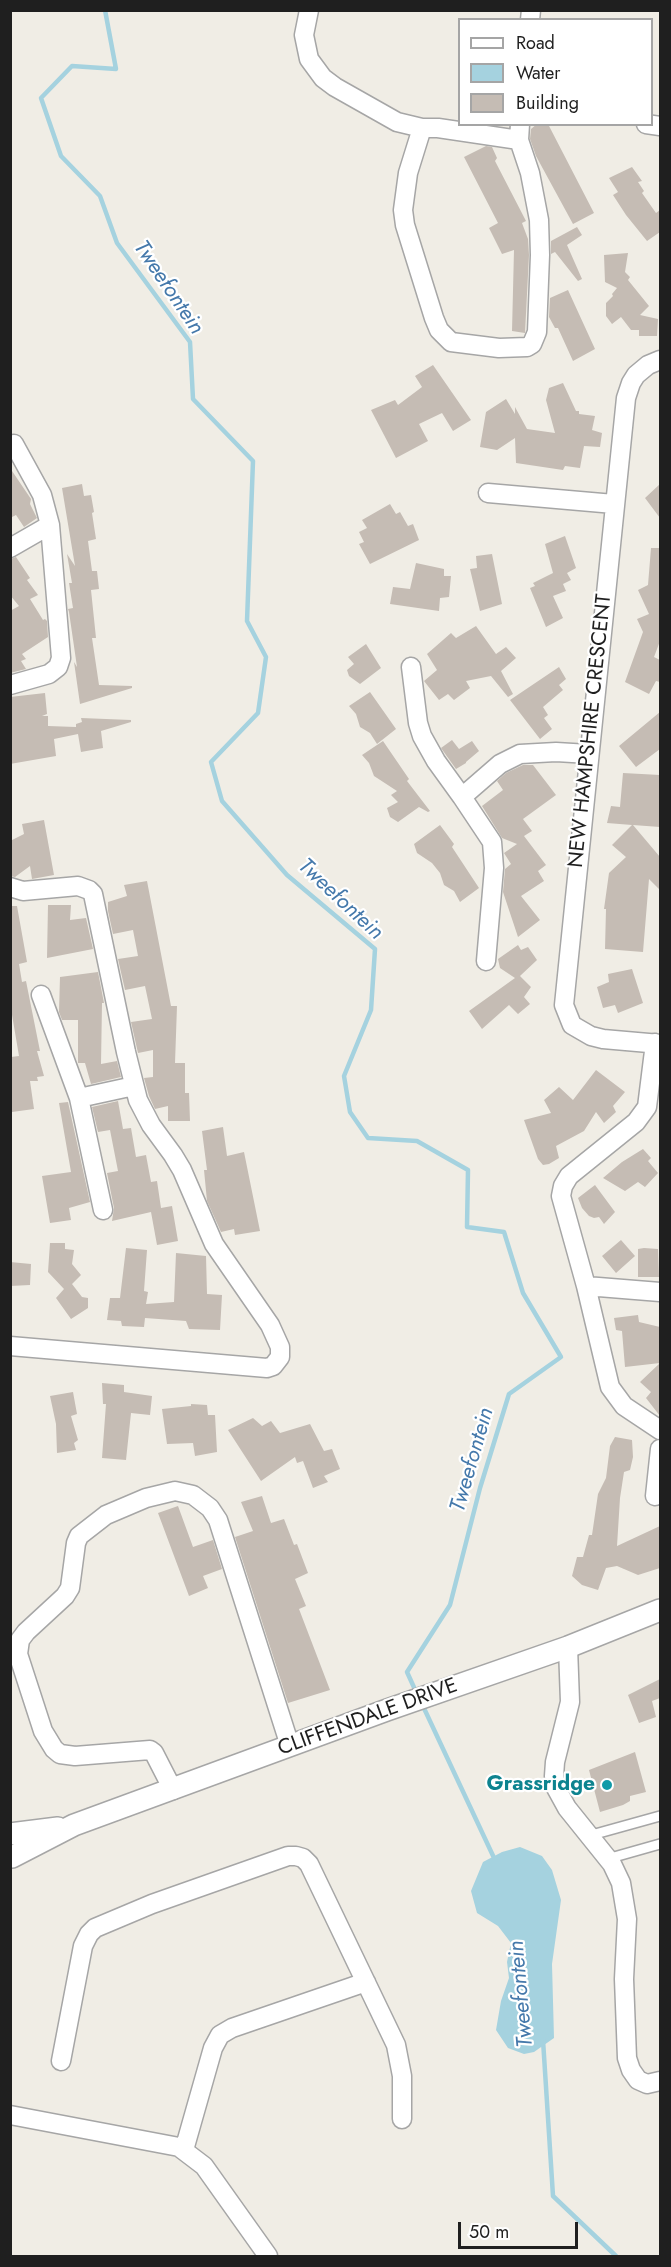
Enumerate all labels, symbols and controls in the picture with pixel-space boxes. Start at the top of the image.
legend [458,18,653,126]
text: Road [516,30,555,56]
text: Water [516,60,560,86]
text: Building [516,90,579,116]
water label: Tweefontein [127,236,209,340]
street label: NEW HAMPSHIRE CRESCENT [564,593,618,869]
water label: Tweefontein [292,854,388,946]
water label: Tweefontein [446,1405,500,1515]
street label: CLIFFENDALE DRIVE [275,1674,461,1762]
place label: Grassridge [487,1772,595,1798]
marker: Grassridge [600,1778,614,1792]
water label: Tweefontein [504,1939,540,2049]
scale bar [461,2210,581,2248]
text: 50 m [469,2219,509,2245]

